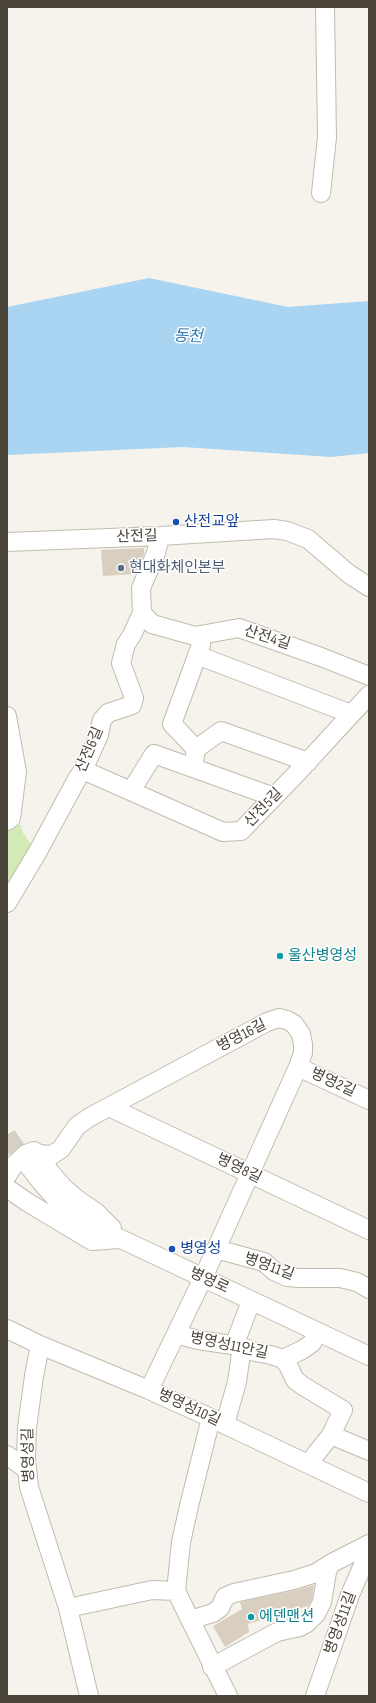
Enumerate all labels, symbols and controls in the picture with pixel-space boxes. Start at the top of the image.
water label: 동천 [173,327,203,347]
place label: 산전교앞 [184,513,239,531]
marker: 산전교앞 [171,517,181,527]
street label: 산전길 [116,527,158,547]
place label: 현대화체인본부 [129,559,226,577]
marker: 현대화체인본부 [116,563,126,573]
street label: 산전4길 [242,622,292,654]
street label: 산전6길 [72,724,108,776]
street label: 산전5길 [241,785,287,831]
place label: 울산병영성 [288,947,357,965]
marker: 울산병영성 [275,951,285,961]
street label: 병영16길 [214,1016,270,1056]
street label: 병영2길 [308,1065,358,1101]
street label: 병영8길 [213,1150,265,1188]
place label: 병영성 [180,1240,221,1258]
marker: 병영성 [167,1244,177,1254]
street label: 병영11길 [242,1250,296,1284]
street label: 병영로 [186,1264,232,1298]
street label: 병영성11안길 [188,1329,270,1363]
street label: 병영성10길 [155,1386,223,1430]
street label: 병영성길 [20,1427,38,1483]
street label: 병영성11길 [321,1589,361,1657]
place label: 에덴맨션 [259,1608,314,1626]
marker: 에덴맨션 [246,1612,256,1622]

